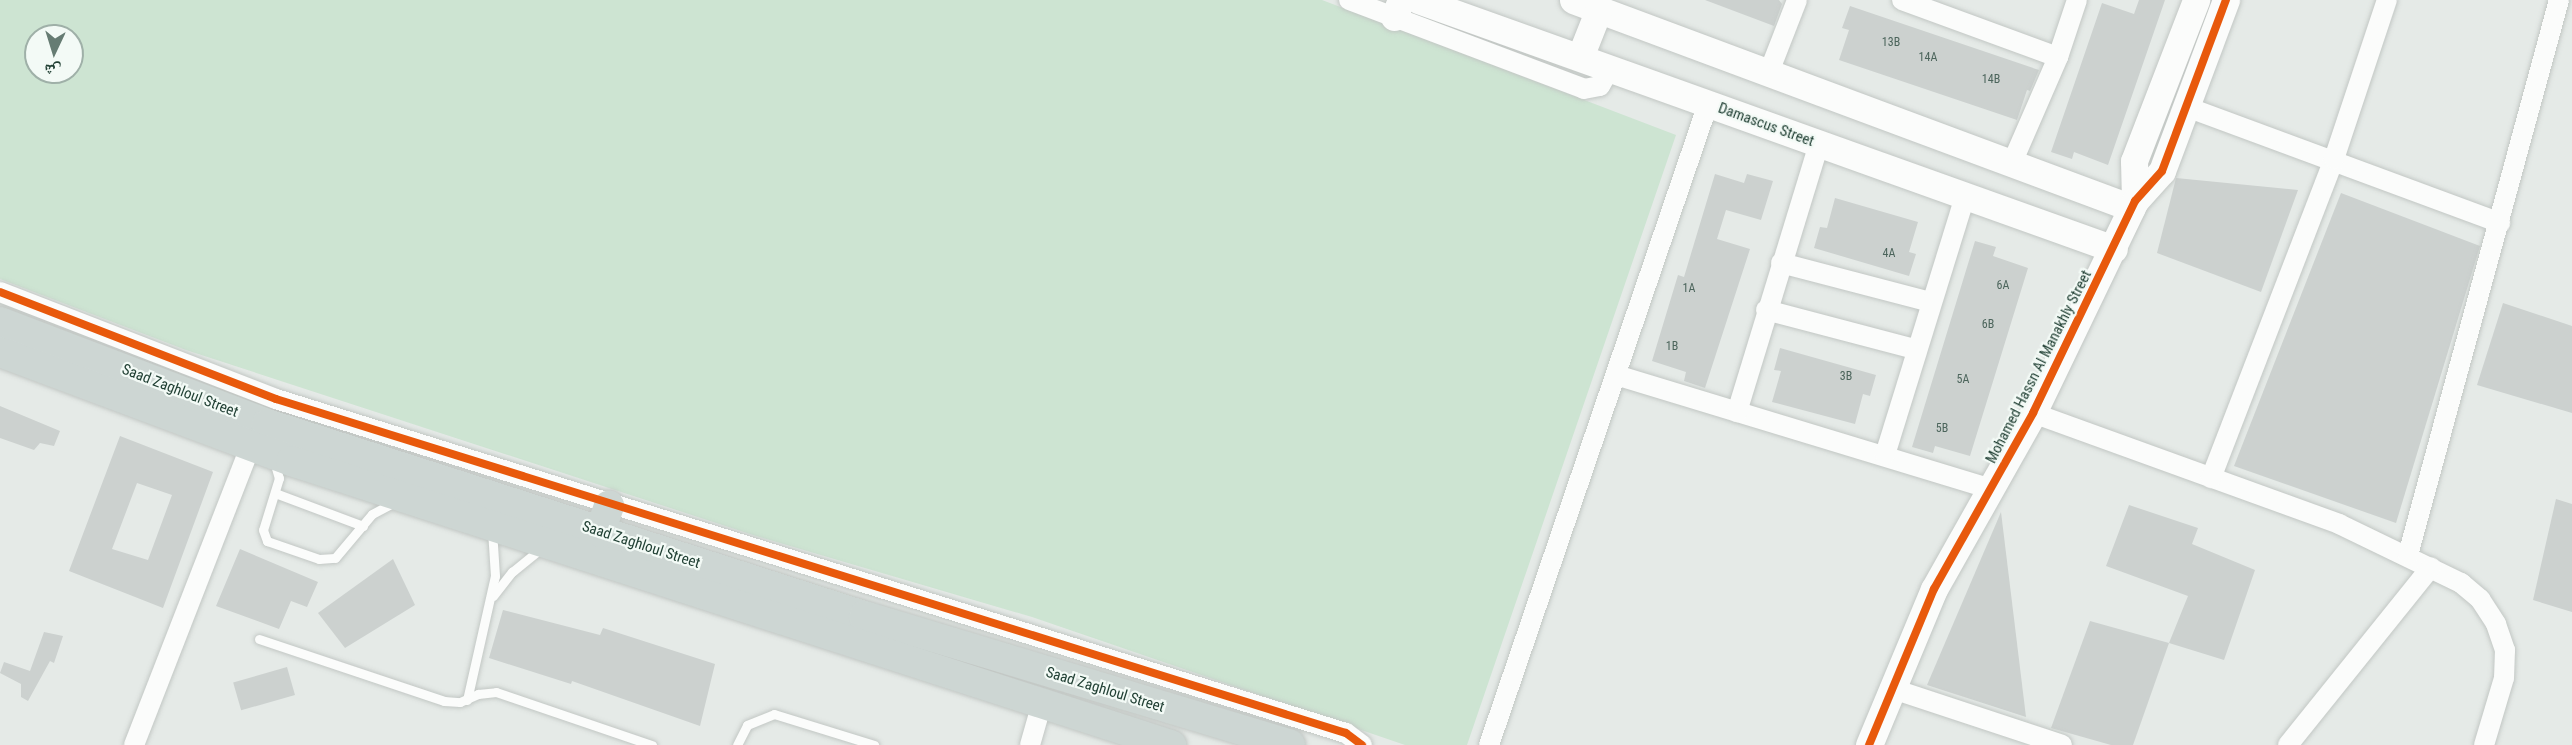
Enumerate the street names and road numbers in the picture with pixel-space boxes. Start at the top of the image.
street label: Damascus Street [1716,99,1816,151]
street label: Mohamed Hassn Al Manakhly Street [1982,268,2096,466]
street label: Saad Zaghloul Street [119,361,241,421]
street label: Saad Zaghloul Street [580,517,702,573]
street label: Saad Zaghloul Street [1044,663,1166,717]

